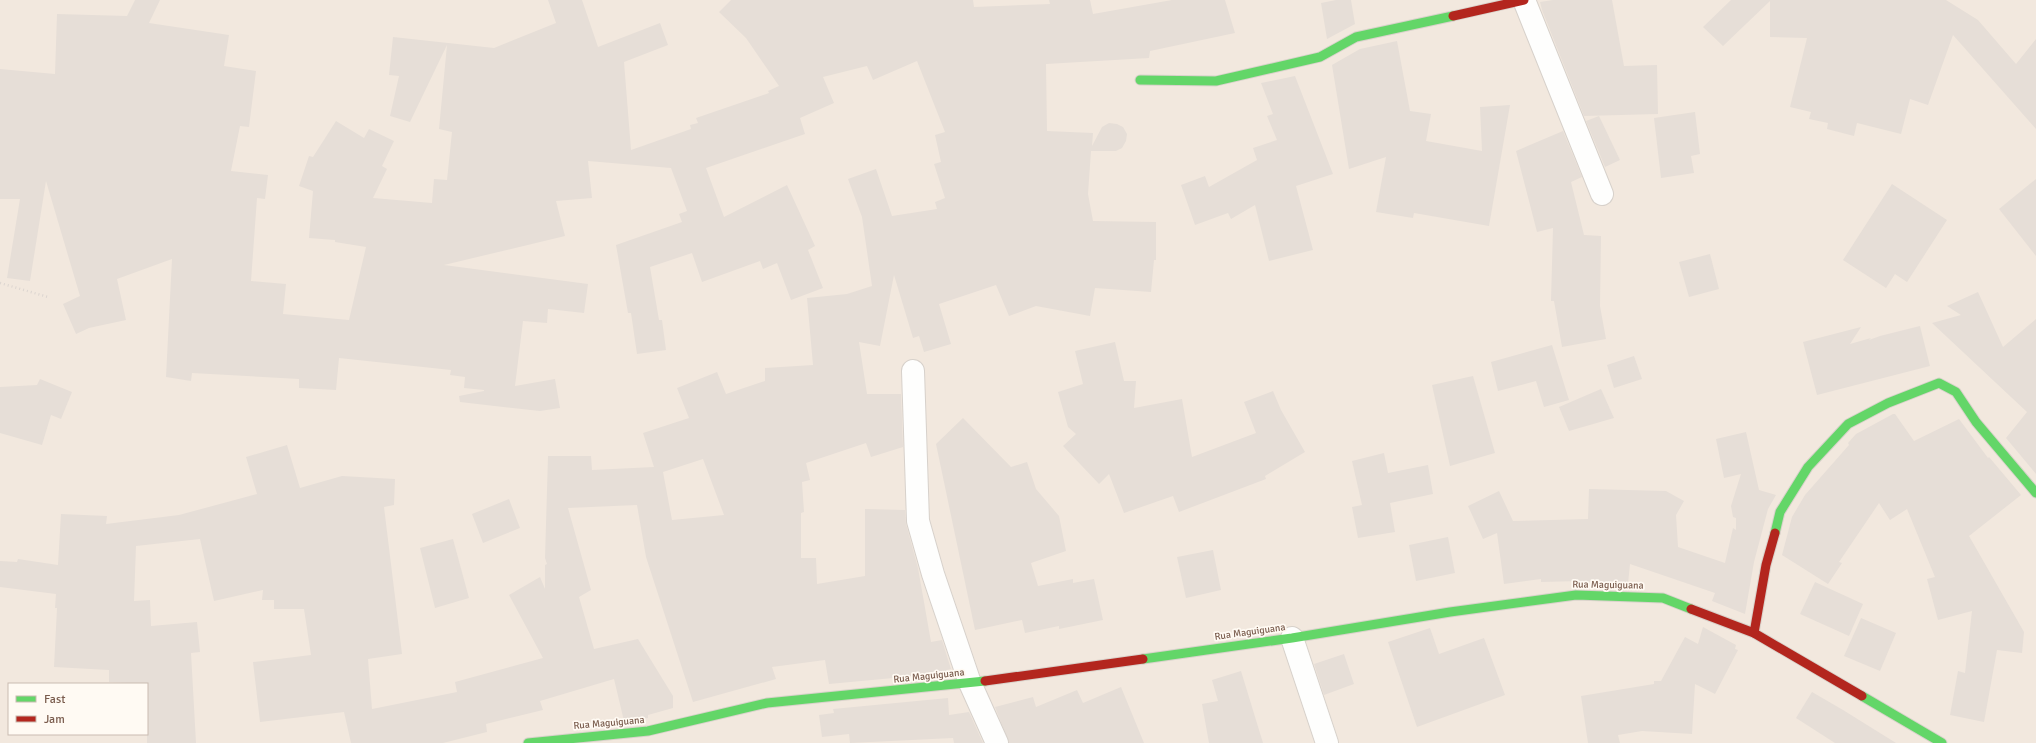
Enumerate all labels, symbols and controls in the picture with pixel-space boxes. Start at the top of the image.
street label: Rua Maguiguana [1572,578,1644,592]
street label: Rua Maguiguana [1214,621,1286,643]
street label: Rua Maguiguana [893,666,965,686]
legend [8,683,148,735]
text: Fast [44,692,65,707]
text: Jam [44,712,65,727]
street label: Rua Maguiguana [573,714,645,732]

